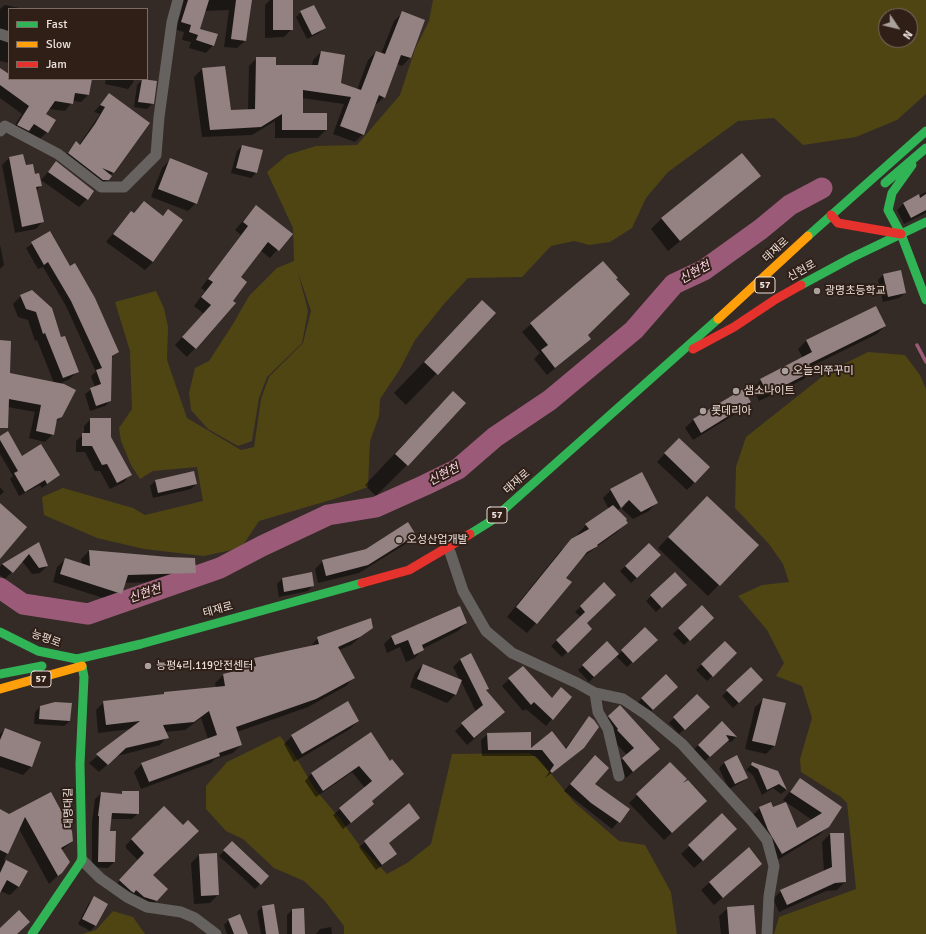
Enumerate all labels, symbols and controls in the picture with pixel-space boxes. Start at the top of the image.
legend [8,8,148,80]
north arrow [878,8,918,48]
text: Fast [46,17,67,32]
text: N [900,28,915,41]
text: Slow [46,37,71,52]
text: Jam [46,57,67,72]
street label: 태재로 [760,235,792,265]
street label: 신현로 [786,258,818,284]
water label: 신현천 [677,259,713,287]
road number: 57 [755,277,775,293]
place label: 광명초등학교 [825,284,886,298]
marker: 광명초등학교 [812,286,822,296]
place label: 오늘의쭈꾸미 [793,364,854,378]
marker: 오늘의쭈꾸미 [780,366,790,376]
place label: 샘소나이트 [744,384,795,398]
marker: 샘소나이트 [731,386,741,396]
place label: 롯데리아 [711,404,751,418]
marker: 롯데리아 [698,406,708,416]
water label: 신현천 [426,461,462,489]
street label: 태재로 [501,467,533,497]
road number: 57 [487,507,507,523]
place label: 오성산업개발 [407,533,468,547]
marker: 오성산업개발 [394,535,404,545]
water label: 신현천 [127,582,163,606]
street label: 태재로 [202,600,234,620]
street label: 능평로 [29,628,63,650]
place label: 능평4리.119안전센터 [156,659,253,673]
marker: 능평4리.119안전센터 [143,661,153,671]
road number: 57 [31,671,51,687]
street label: 대명대길 [62,788,76,828]

